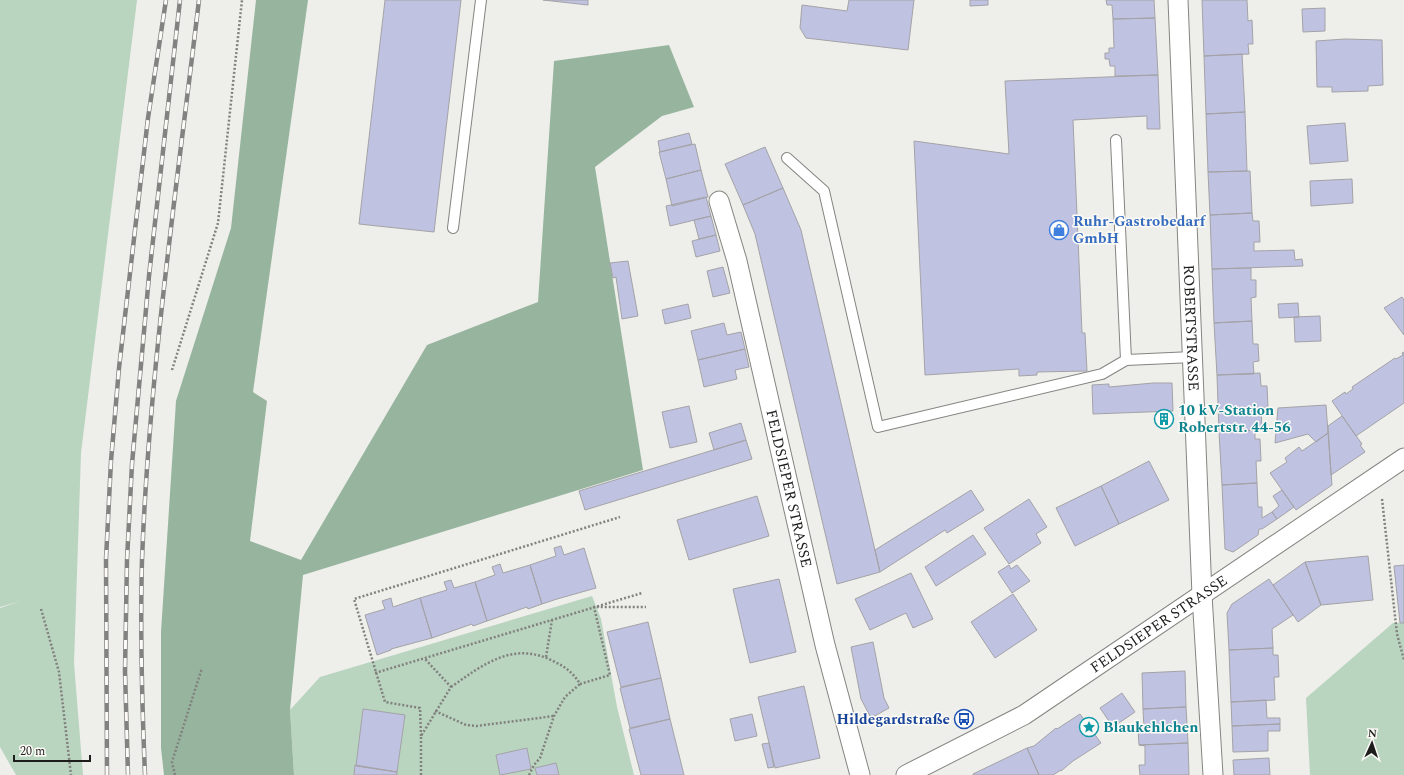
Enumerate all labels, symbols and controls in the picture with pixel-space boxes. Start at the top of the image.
place label: Ruhr-Gastrobedarf GmbH [1073,210,1207,250]
shop icon: Ruhr-Gastrobedarf GmbH [1048,219,1070,241]
street label: ROBERTSTRASSE [1177,264,1205,391]
place label: 10 kV-Station Robertstr. 44-56 [1178,399,1291,439]
street label: FELDSIEPER STRASSE [760,407,818,570]
building icon: 10 kV-Station Robertstr. 44-56 [1153,408,1175,430]
street label: FELDSIEPER STRASSE [1085,569,1232,679]
place label: Hildegardstraße [837,708,950,731]
bus stop icon: Hildegardstraße [953,708,975,730]
place icon: Blaukehlchen [1078,716,1100,738]
place label: Blaukehlchen [1103,716,1199,739]
north arrow [1352,723,1392,763]
text: N [1368,725,1377,742]
scale bar [14,737,90,763]
text: 20 m [20,742,45,761]

